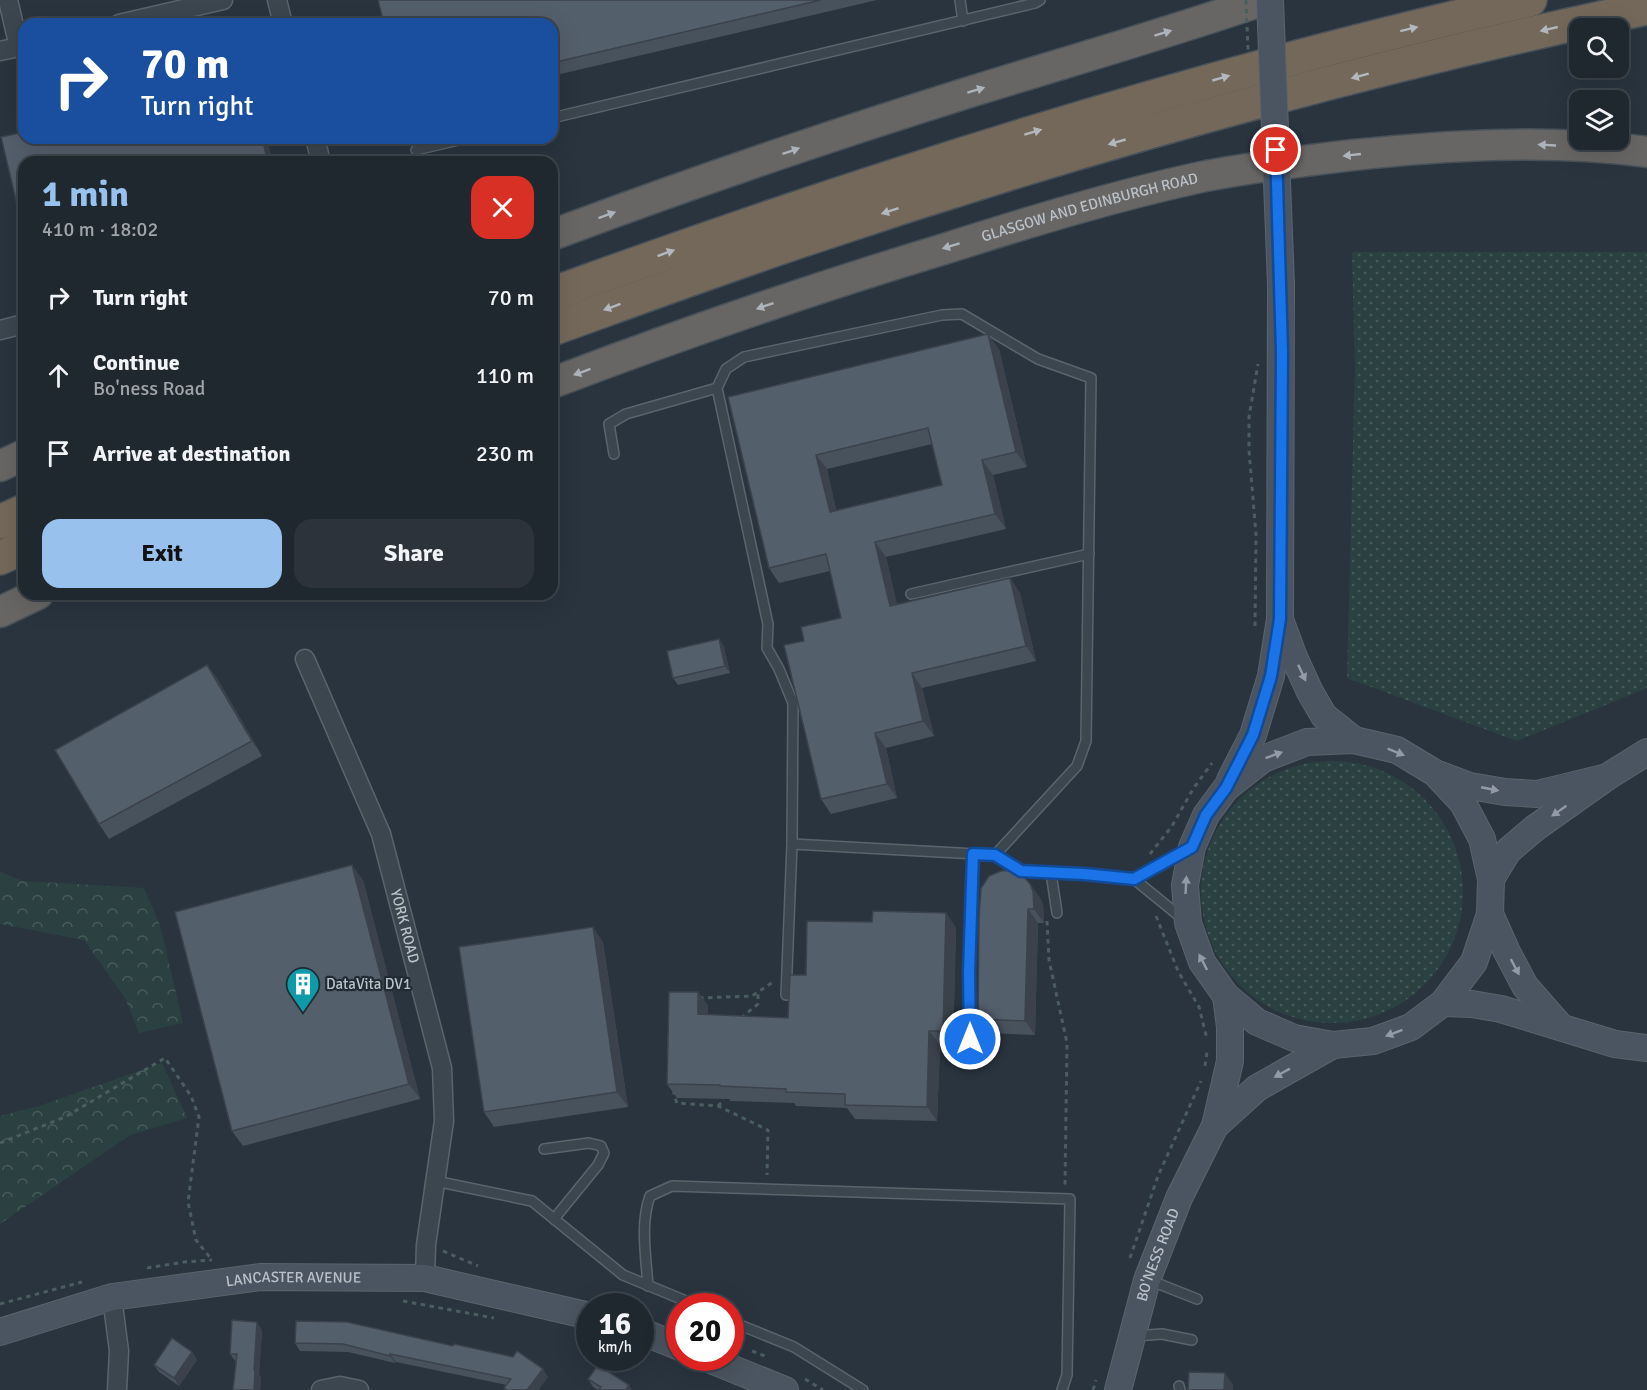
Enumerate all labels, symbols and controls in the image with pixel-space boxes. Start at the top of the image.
map controls [1569,18,1629,150]
button: search [1569,18,1629,78]
one-way arrow [1400,23,1419,33]
one-way arrow [1540,25,1558,35]
one-way arrow [1154,28,1172,37]
text: 70 m [141,39,230,90]
icon: right [42,42,120,120]
one-way arrow [1350,72,1368,81]
one-way arrow [1212,73,1230,82]
one-way arrow [967,85,985,94]
text: Turn right [141,90,254,123]
button: layers [1569,90,1629,150]
pin [1250,124,1301,175]
one-way arrow [1024,127,1042,136]
icon: arrive [1259,133,1292,166]
one-way arrow [1108,138,1126,147]
one-way arrow [1537,140,1556,149]
one-way arrow [782,145,800,155]
one-way arrow [1343,151,1362,160]
street label: GLASGOW AND EDINBURGH ROAD [979,169,1200,246]
text: 1 min [42,172,129,217]
button: close [471,176,534,239]
one-way arrow [881,207,899,217]
one-way arrow [598,210,616,220]
text: 410 m · 18:02 [42,217,158,242]
one-way arrow [942,242,960,252]
one-way arrow [657,247,675,257]
icon: right [42,281,75,314]
text: Turn right [93,284,188,311]
text: 70 m [488,284,534,311]
one-way arrow [756,302,774,312]
one-way arrow [603,303,621,313]
text: Continue [93,349,180,376]
icon: ahead [42,359,75,392]
text: 110 m [476,362,534,389]
one-way arrow [572,367,590,377]
text: Bo'ness Road [93,376,205,401]
icon: arrive [42,437,75,470]
text: Arrive at destination [93,440,290,467]
text: 230 m [476,440,534,467]
button: Exit [42,519,282,588]
button: Share [294,519,534,588]
one-way arrow [1297,665,1306,682]
one-way arrow [1388,747,1406,757]
one-way arrow [1265,749,1283,759]
one-way arrow [1481,785,1500,794]
one-way arrow [1551,805,1567,816]
one-way arrow [1182,876,1191,895]
street label: YORK ROAD [387,887,423,965]
one-way arrow [1198,953,1208,970]
one-way arrow [1510,959,1520,976]
building icon: DataVita DV1 [285,966,321,1013]
place label: DataVita DV1 [326,975,411,993]
position arrow [938,1007,1002,1071]
one-way arrow [1384,1028,1402,1038]
one-way arrow [1274,1068,1291,1078]
street label: BO'NESS ROAD [1133,1206,1183,1303]
street label: LANCASTER AVENUE [225,1268,361,1291]
speed limit sign: 20 [666,1293,744,1371]
text: 16 [599,1306,631,1343]
text: km/h [598,1338,632,1356]

